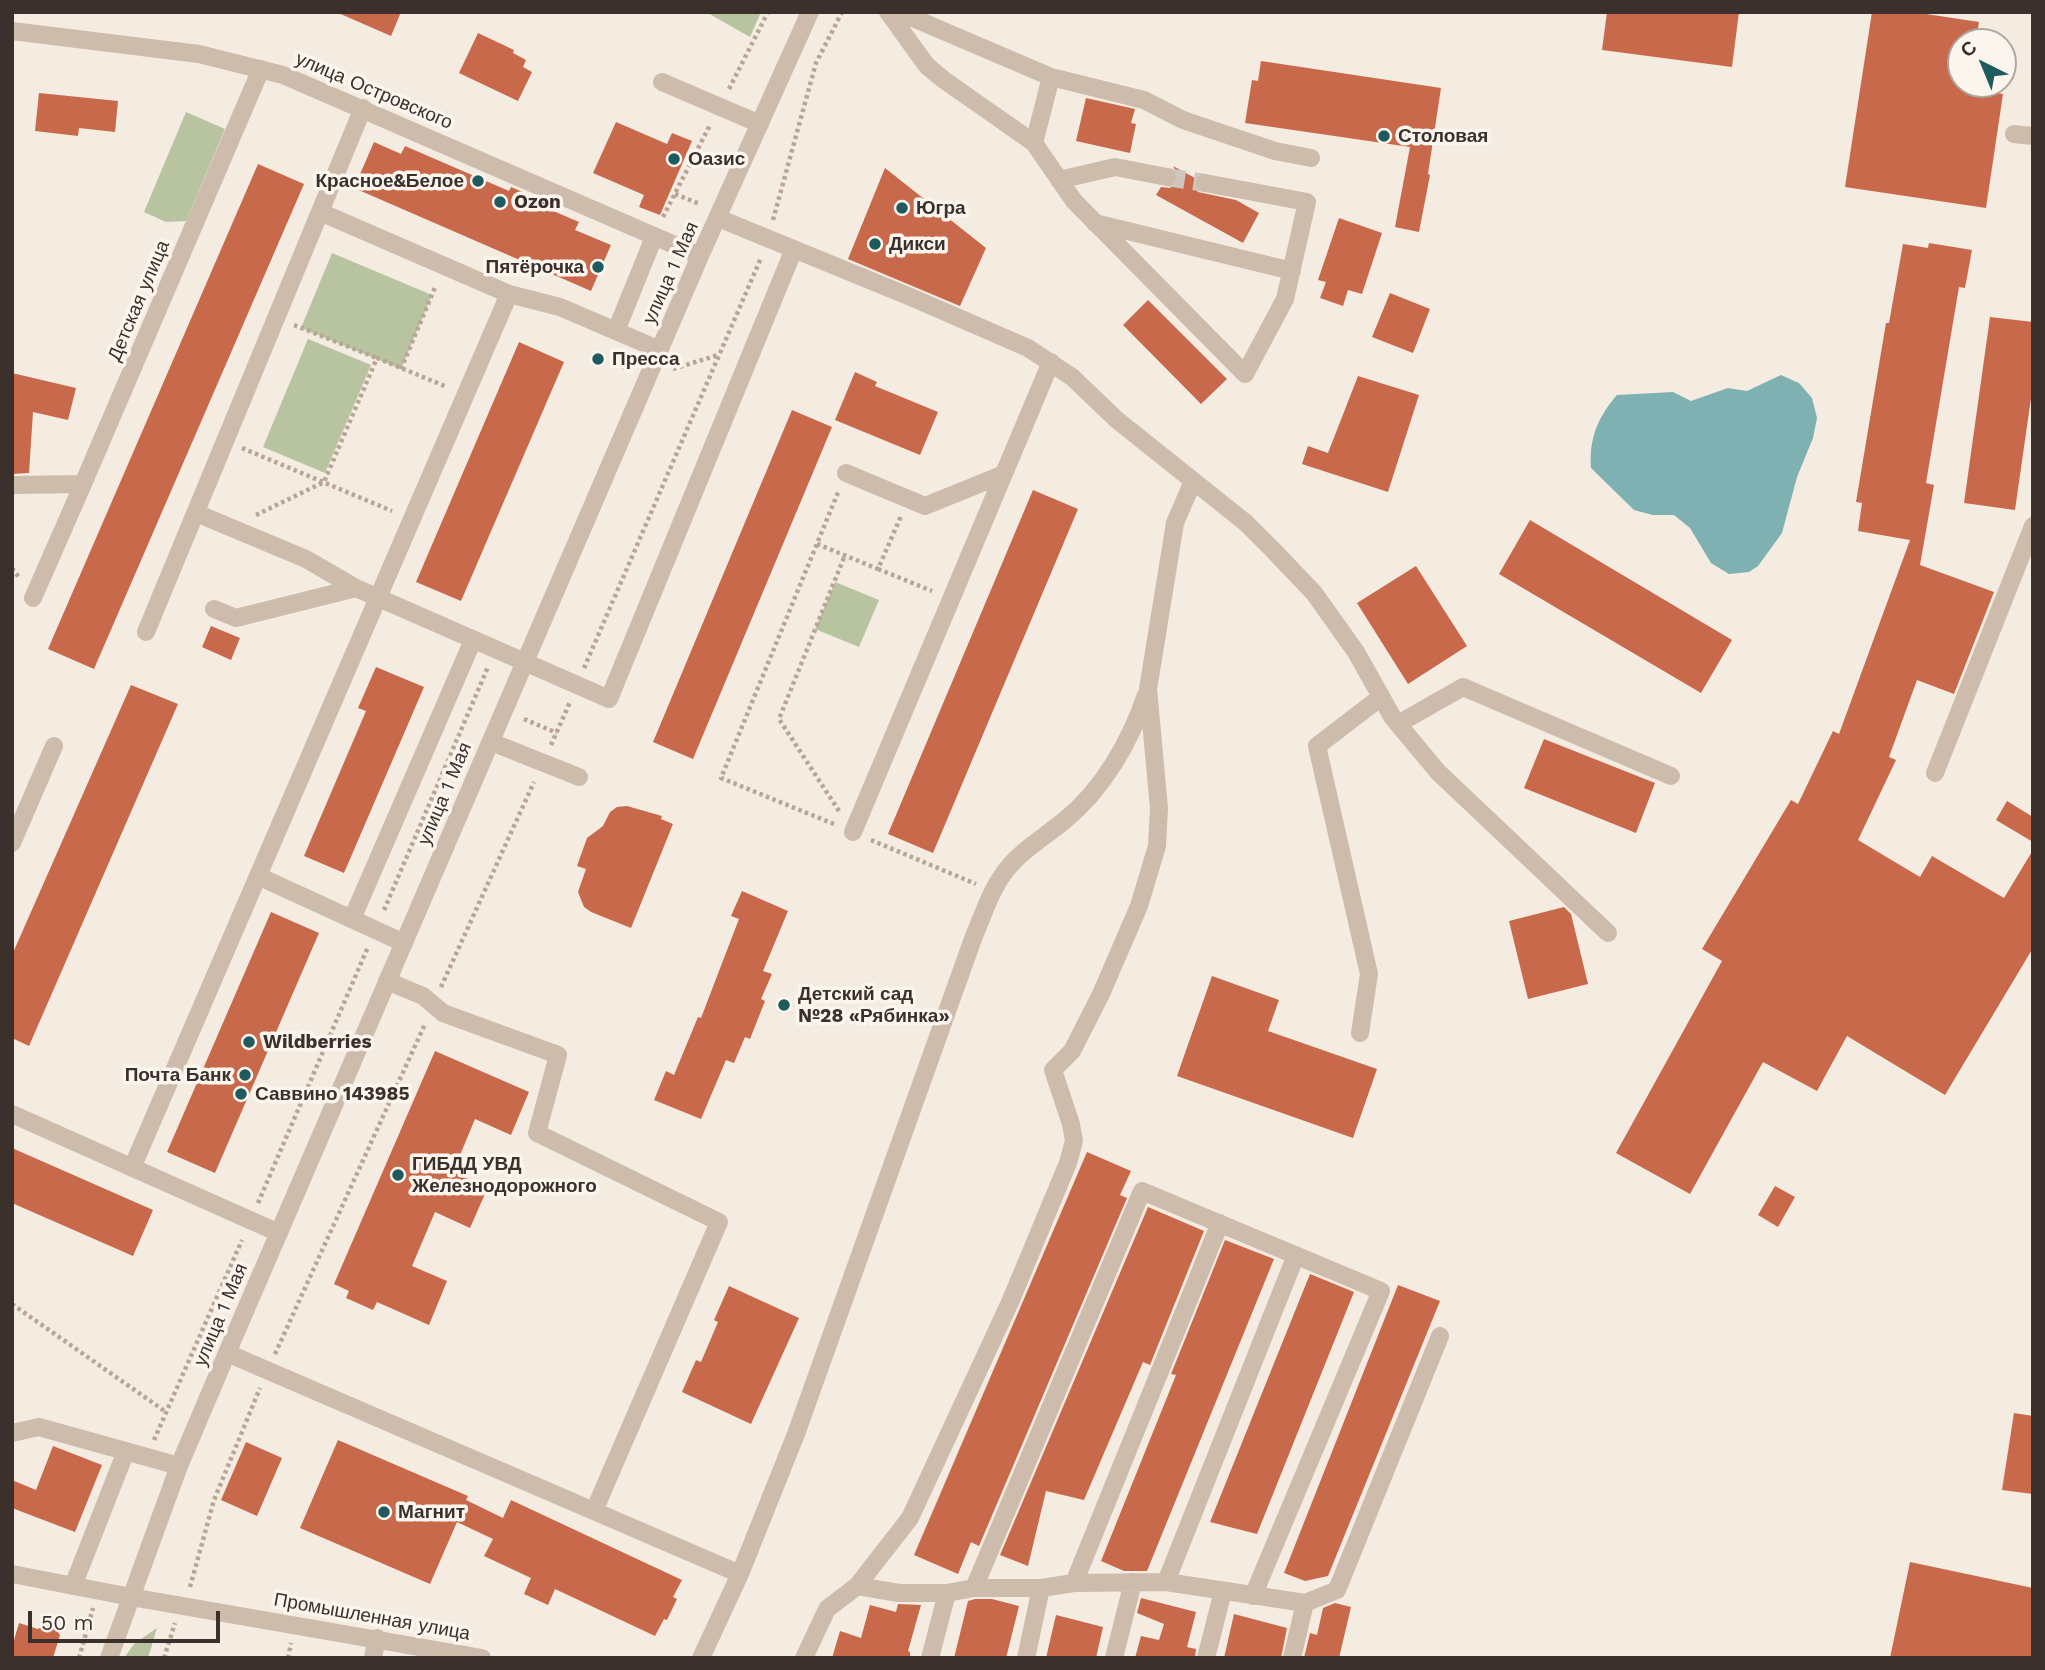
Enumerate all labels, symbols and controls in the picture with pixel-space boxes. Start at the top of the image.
north arrow [1947,28,2017,98]
text: С [1956,36,1982,62]
street label: улица Островского [292,48,456,134]
place label: Столовая [1398,125,1488,147]
marker: Столовая [1376,128,1392,144]
place label: Оазис [688,148,745,170]
marker: Оазис [666,151,682,167]
place label: Красное&Белое [316,170,464,192]
marker: Красное&Белое [470,173,486,189]
place label: Ozon [514,191,561,213]
marker: Ozon [492,194,508,210]
place label: Югра [916,197,966,219]
marker: Югра [894,200,910,216]
street label: улица 1 Мая [638,218,704,328]
place label: Дикси [889,233,946,255]
marker: Дикси [867,236,883,252]
street label: Детская улица [103,237,175,365]
place label: Пятёрочка [486,256,584,278]
marker: Пятёрочка [590,259,606,275]
place label: Пресса [612,348,680,370]
marker: Пресса [590,351,606,367]
street label: улица 1 Мая [413,739,477,849]
place label: Детский сад №28 «Рябинка» [798,983,949,1027]
marker: Детский сад №28 «Рябинка» [776,997,792,1013]
place label: Wildberries [263,1031,372,1053]
marker: Wildberries [241,1034,257,1050]
place label: Почта Банк [125,1064,231,1086]
marker: Почта Банк [237,1067,253,1083]
place label: Саввино 143985 [255,1083,410,1105]
marker: Саввино 143985 [233,1086,249,1102]
place label: ГИБДД УВД Железнодорожного [412,1153,597,1197]
marker: ГИБДД УВД Железнодорожного [390,1167,406,1183]
street label: улица 1 Мая [189,1260,253,1370]
place label: Магнит [398,1501,465,1523]
marker: Магнит [376,1504,392,1520]
street label: Промышленная улица [272,1588,472,1646]
scale bar [32,1596,224,1640]
text: 50 m [41,1610,93,1635]

